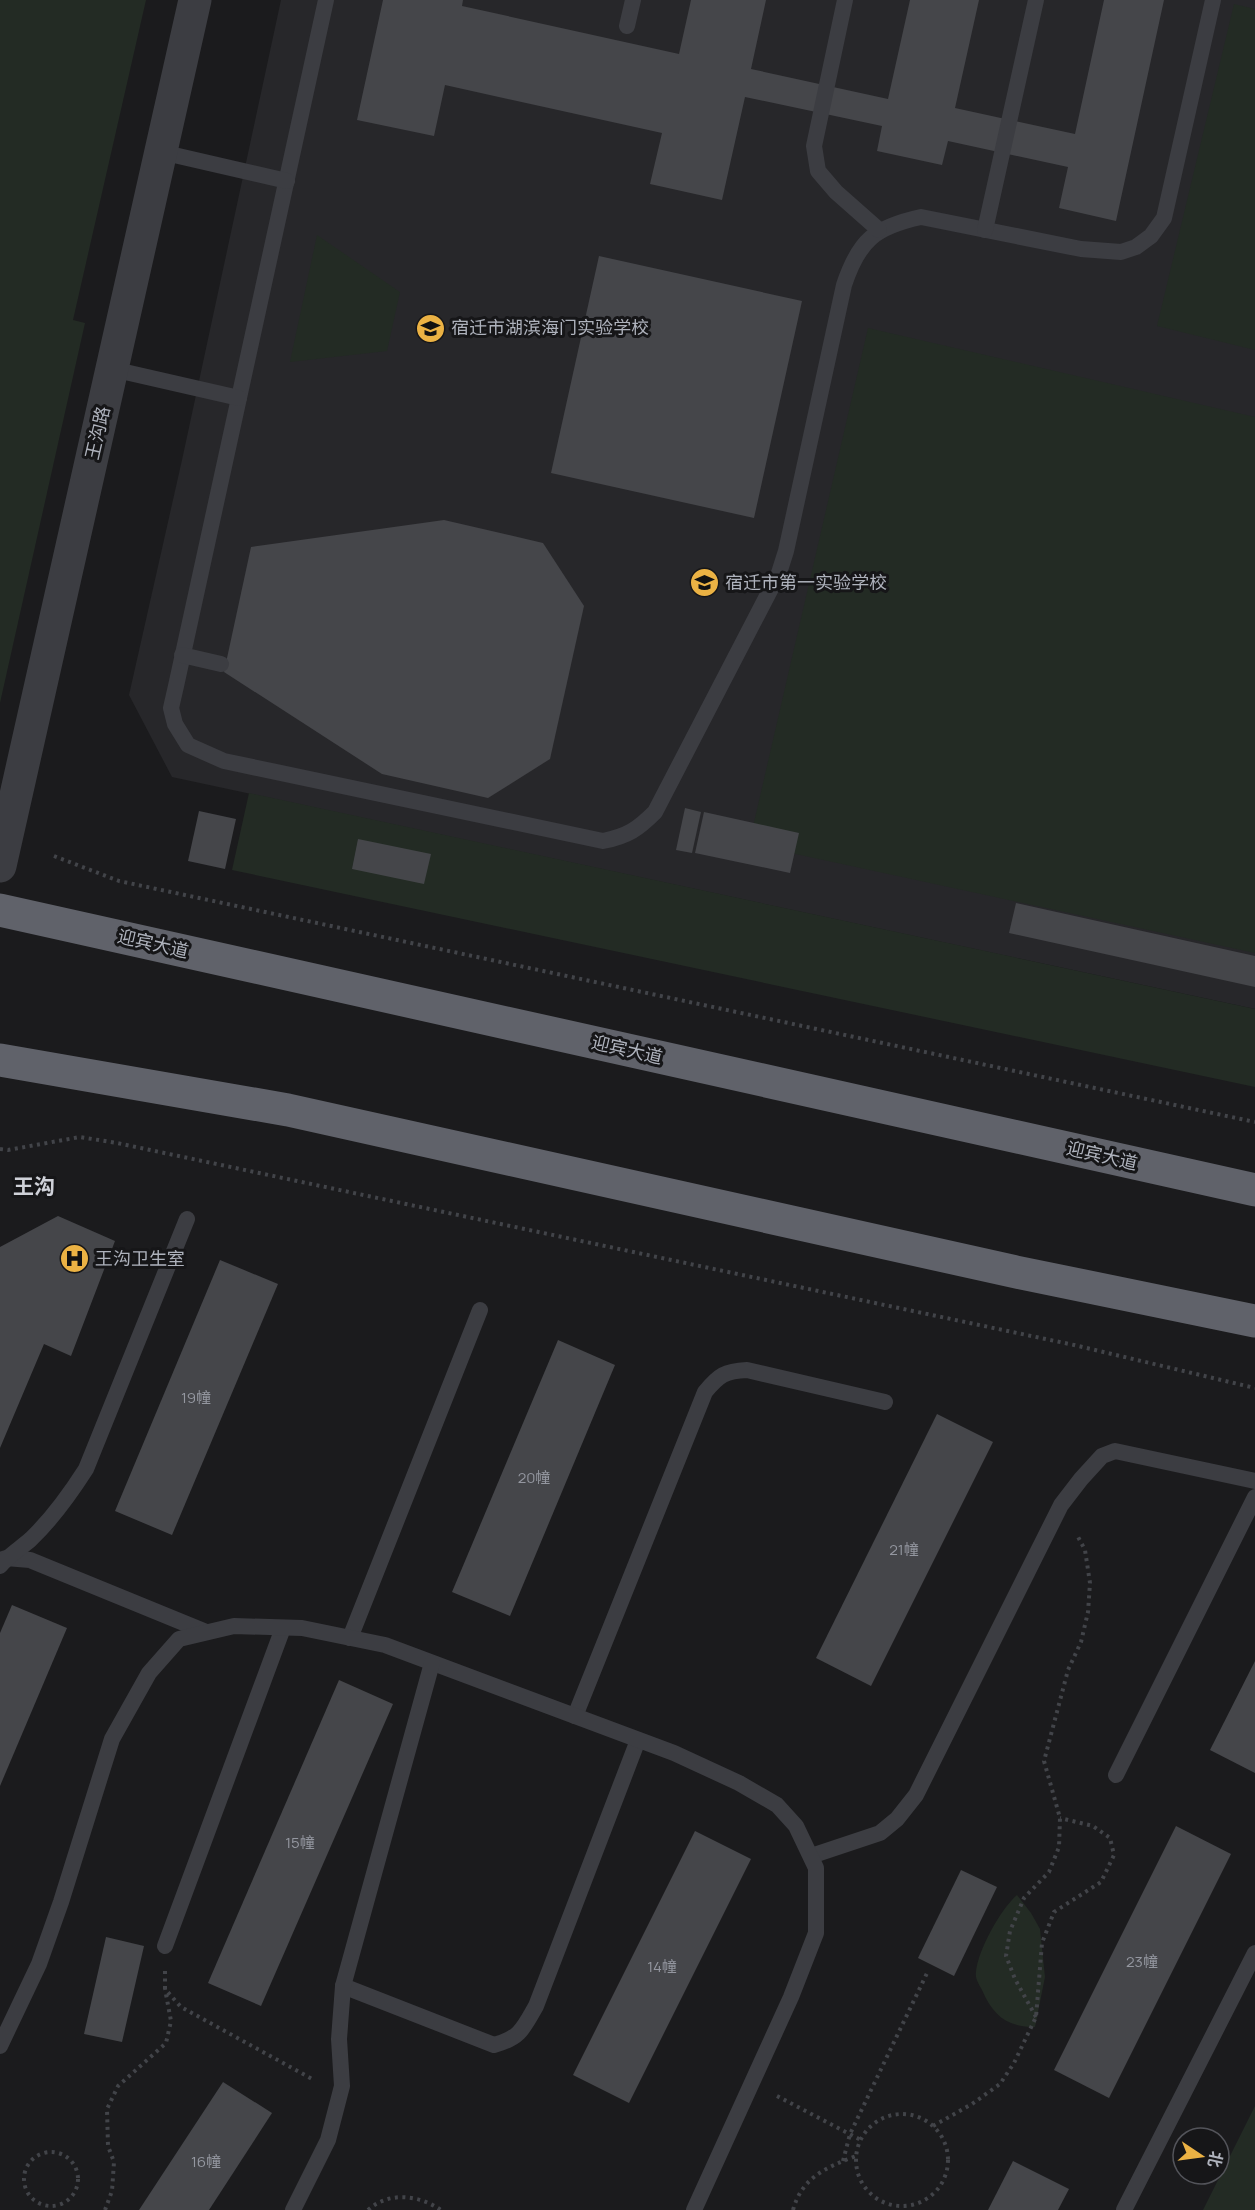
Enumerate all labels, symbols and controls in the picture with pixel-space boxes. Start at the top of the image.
school or university icon: 宿迁市湖滨海门实验学校 [414,312,446,344]
place label: 宿迁市湖滨海门实验学校 [451,315,649,339]
street label: 王沟路 [79,404,115,462]
school or university icon: 宿迁市第一实验学校 [688,567,720,599]
place label: 宿迁市第一实验学校 [725,570,887,594]
street label: 迎宾大道 [115,923,191,963]
street label: 迎宾大道 [589,1029,665,1069]
street label: 迎宾大道 [1064,1135,1140,1175]
district label: 王沟 [13,1172,55,1200]
hospital icon: 王沟卫生室 [58,1243,90,1275]
place label: 王沟卫生室 [95,1246,185,1270]
house number: 19幢 [181,1387,211,1408]
house number: 20幢 [518,1467,550,1488]
house number: 21幢 [889,1539,919,1560]
house number: 15幢 [285,1832,315,1853]
house number: 23幢 [1126,1951,1158,1972]
house number: 14幢 [647,1956,677,1977]
north arrow [1171,2126,1231,2186]
text: 北 [1203,2149,1228,2170]
house number: 16幢 [191,2151,221,2172]

